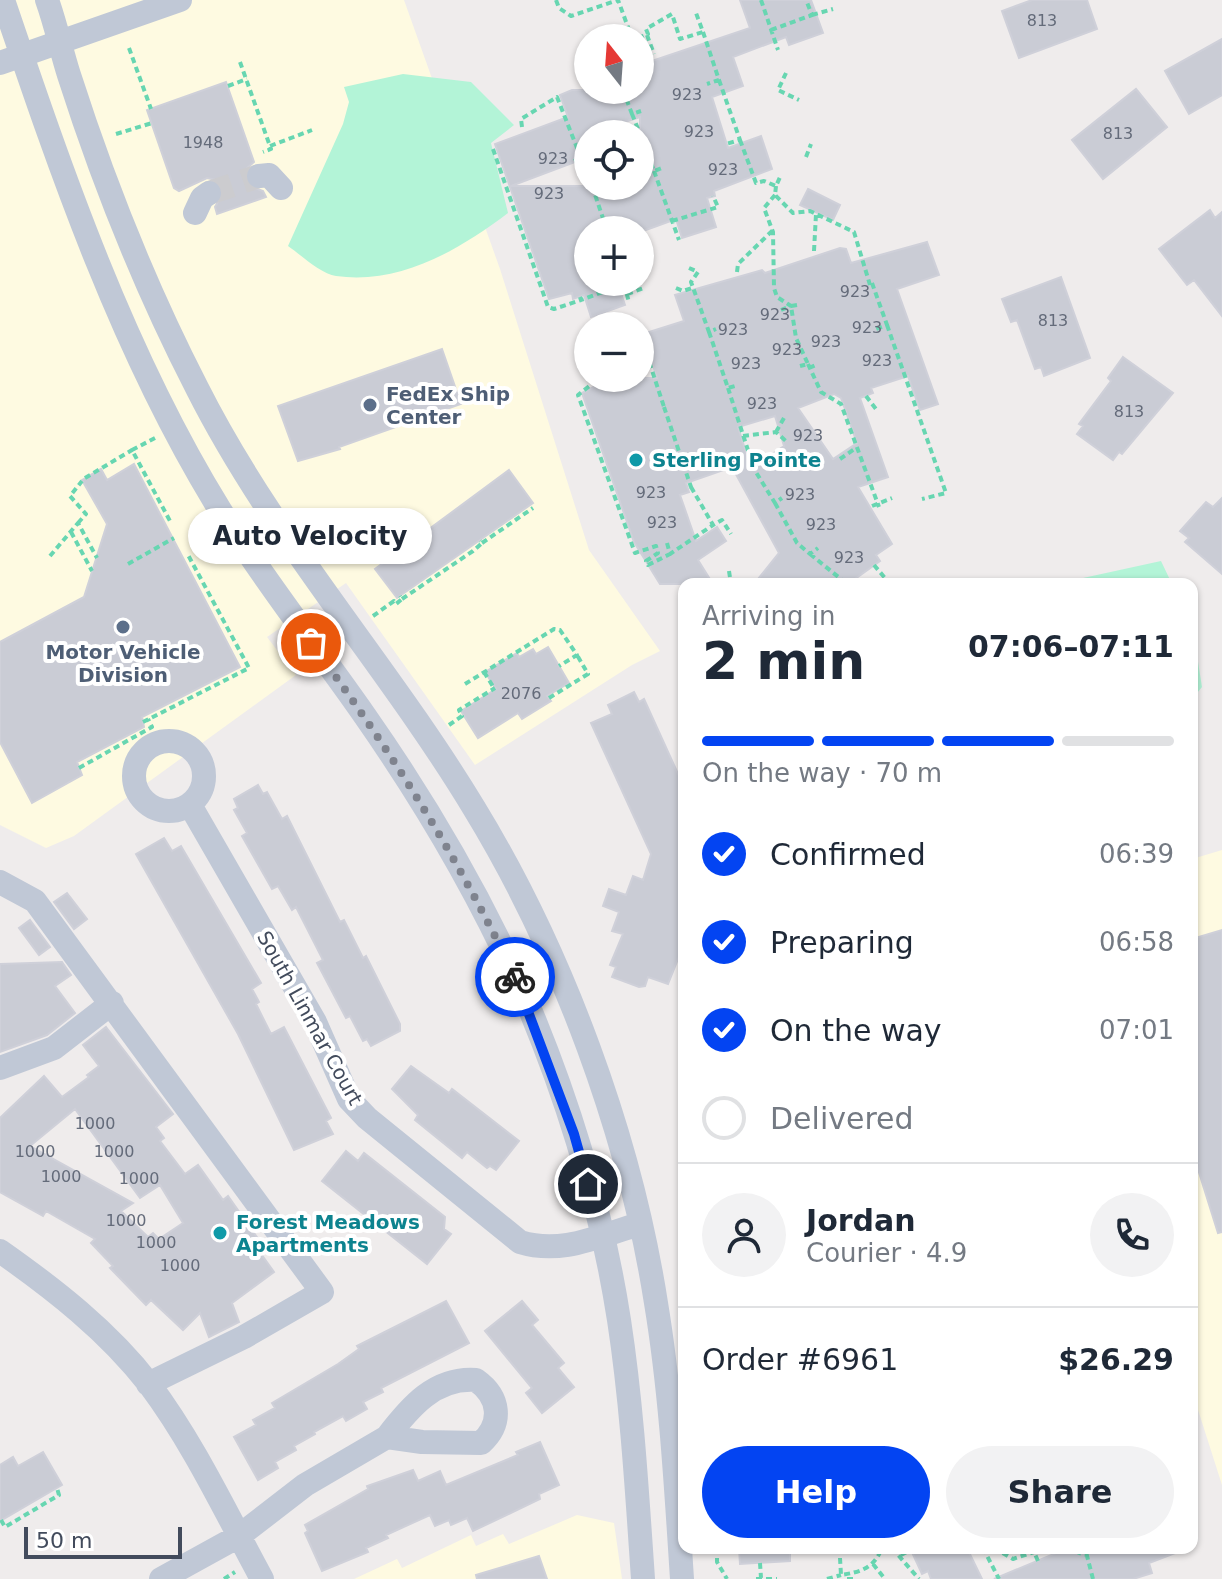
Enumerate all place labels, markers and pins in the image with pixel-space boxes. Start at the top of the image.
place label: FedEx Ship Center [386,382,510,429]
marker: FedEx Ship Center [361,396,379,414]
place label: Sterling Pointe [652,448,821,472]
marker: Sterling Pointe [627,451,645,469]
callout: Auto Velocity [189,507,433,563]
pin [277,609,345,677]
marker: Motor Vehicle Division [114,618,132,636]
place label: Motor Vehicle Division [45,640,201,687]
pin [554,1150,622,1218]
place label: Forest Meadows Apartments [236,1210,420,1257]
marker: Forest Meadows Apartments [211,1224,229,1242]

